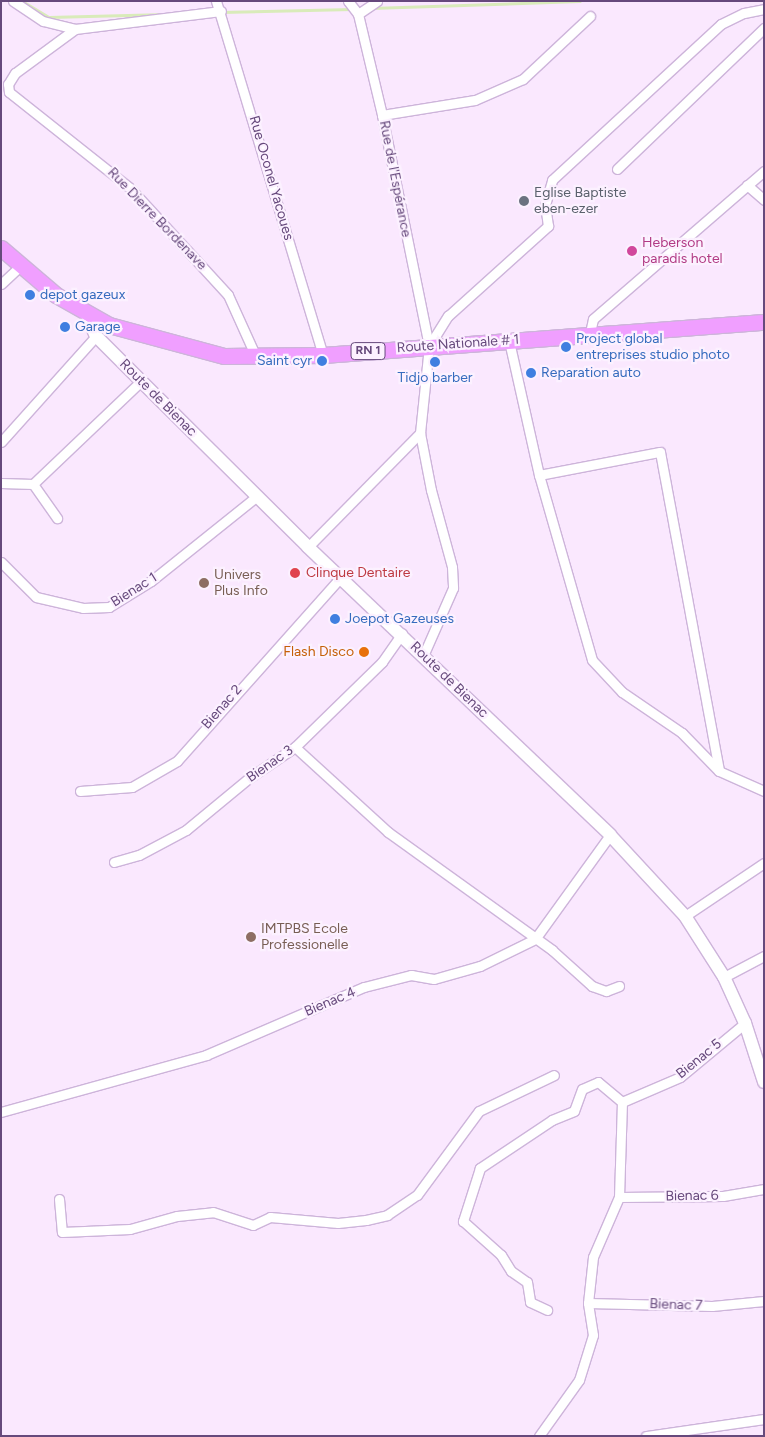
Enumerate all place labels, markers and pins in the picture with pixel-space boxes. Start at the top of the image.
place label: Eglise Baptiste eben-ezer [534,185,626,218]
marker: Eglise Baptiste eben-ezer [518,195,530,207]
place label: Heberson paradis hotel [642,235,723,268]
marker: Heberson paradis hotel [626,245,638,257]
place label: depot gazeux [40,287,125,303]
marker: depot gazeux [24,289,36,301]
place label: Garage [75,319,121,335]
marker: Garage [59,321,71,333]
place label: Project global entreprises studio photo [576,331,730,364]
marker: Project global entreprises studio photo [560,341,572,353]
place label: Saint cyr [257,353,312,369]
marker: Saint cyr [316,355,328,367]
marker: Tidjo barber [429,356,441,368]
place label: Reparation auto [541,365,641,381]
marker: Reparation auto [525,367,537,379]
place label: Tidjo barber [397,370,473,386]
place label: Clinque Dentaire [306,565,410,581]
marker: Clinque Dentaire [288,566,302,580]
place label: Univers Plus Info [214,567,268,600]
marker: Univers Plus Info [198,577,210,589]
place label: Joepot Gazeuses [345,611,454,627]
marker: Joepot Gazeuses [329,613,341,625]
place label: Flash Disco [283,644,354,660]
marker: Flash Disco [358,646,370,658]
place label: IMTPBS Ecole Professionelle [261,921,348,954]
marker: IMTPBS Ecole Professionelle [245,931,257,943]

